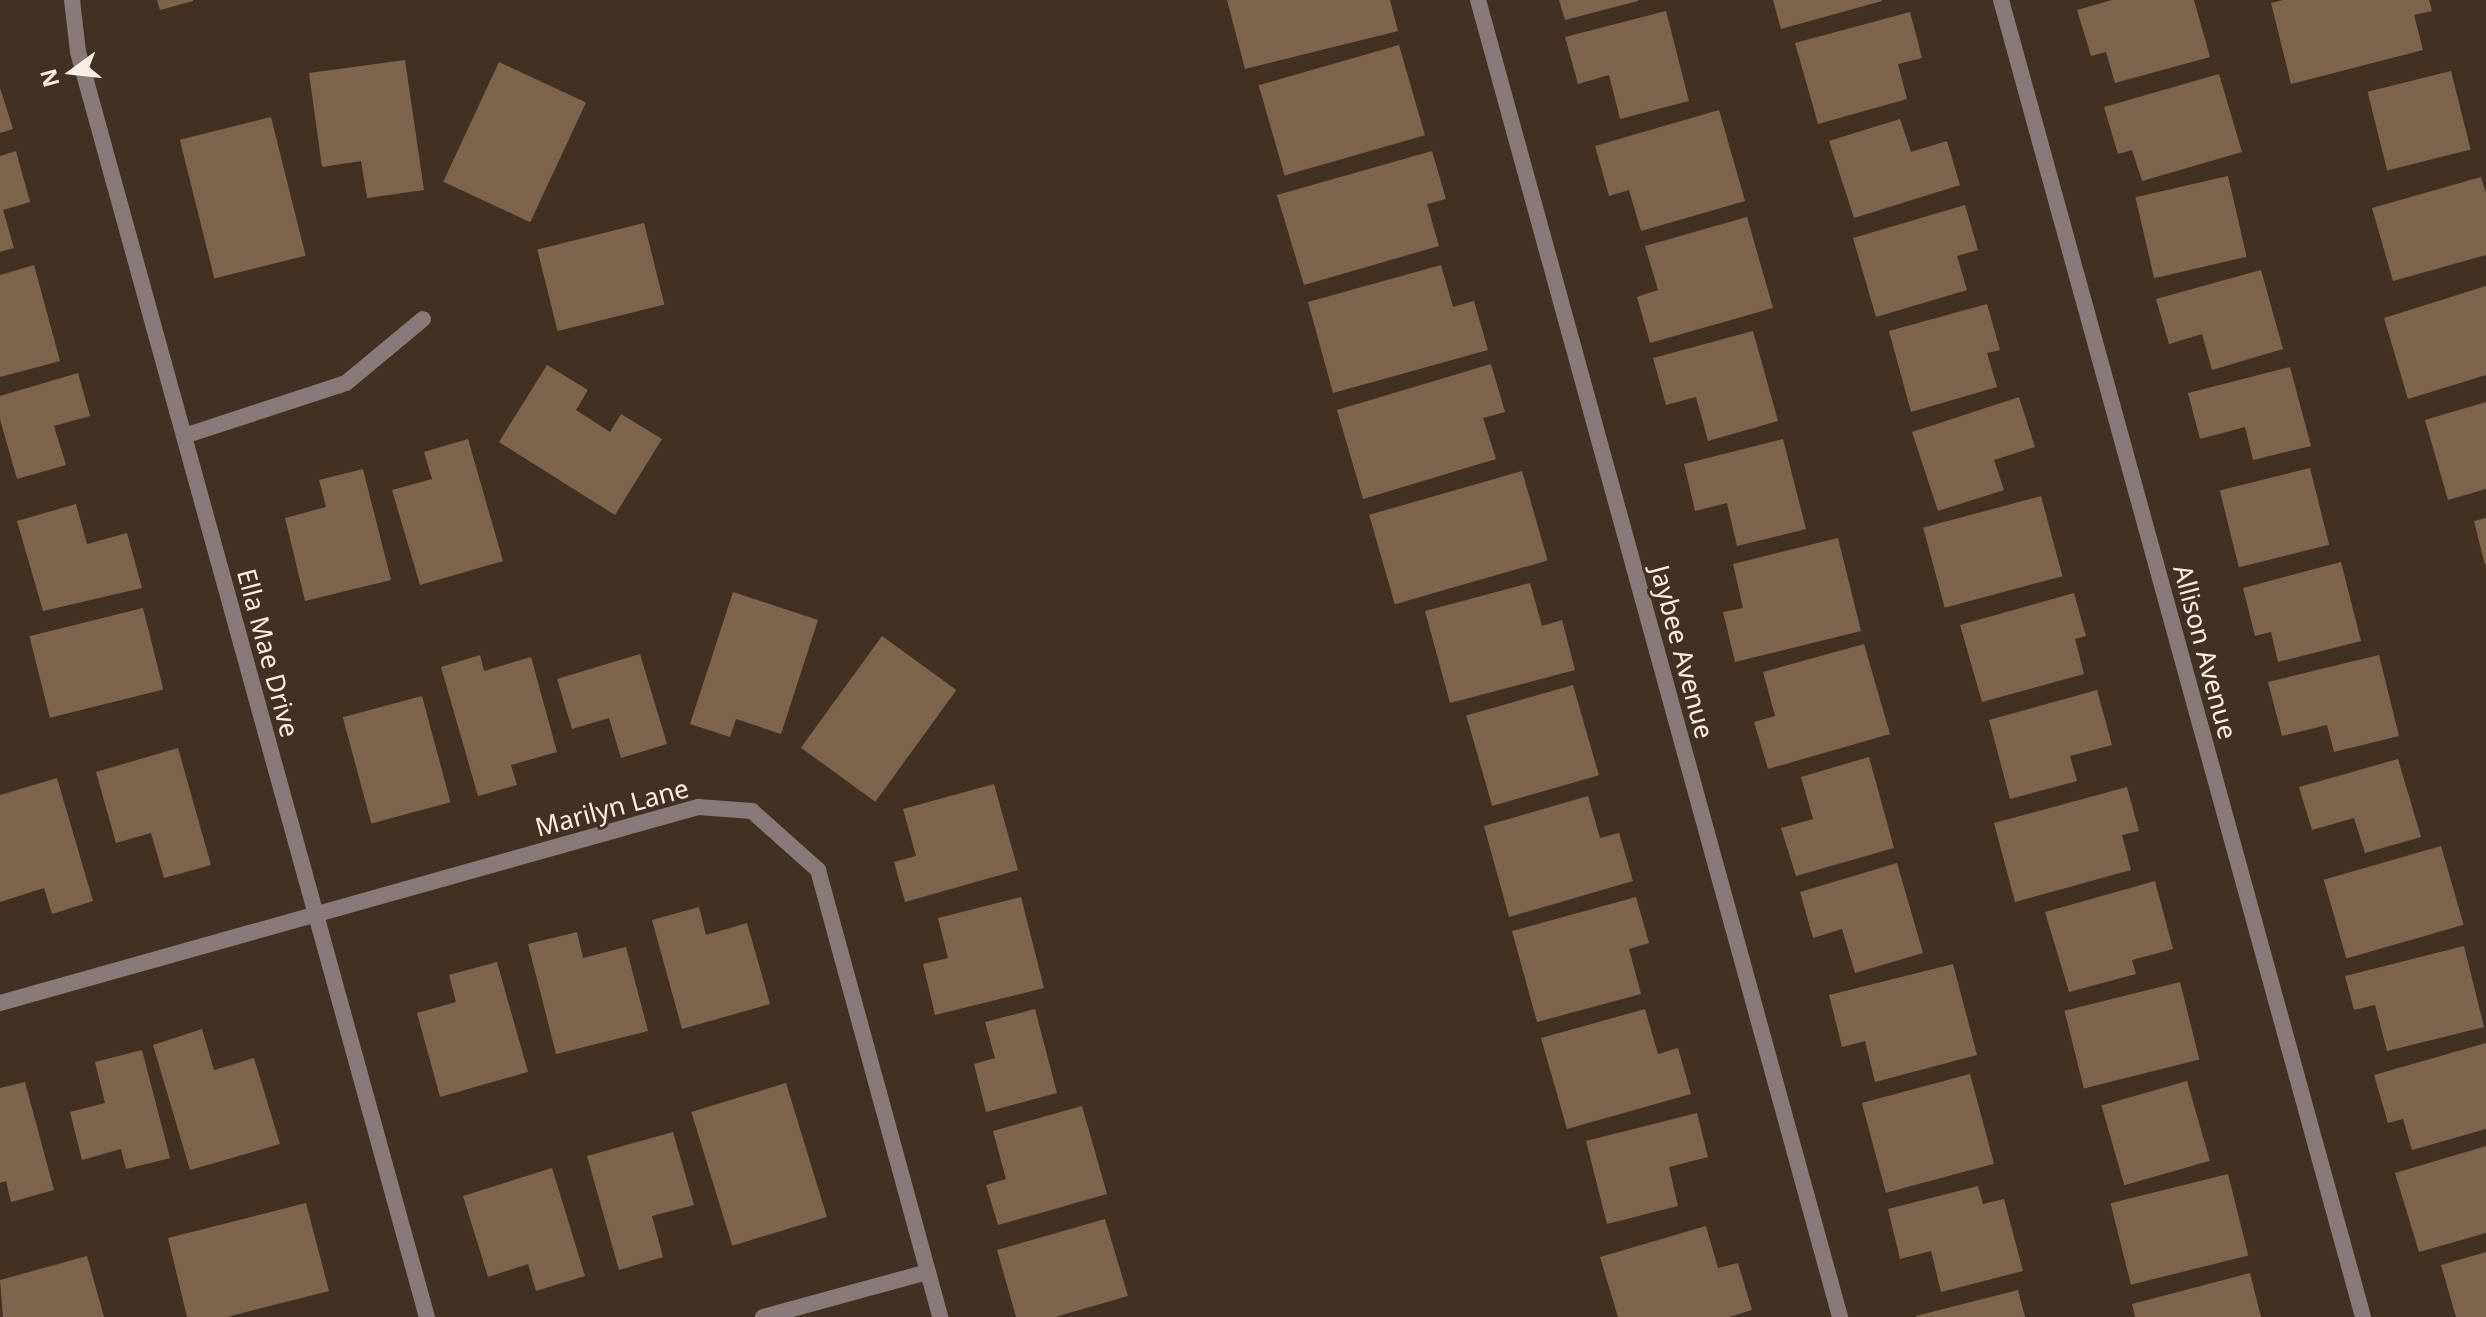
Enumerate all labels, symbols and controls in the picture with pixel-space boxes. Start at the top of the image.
north arrow [32,32,112,112]
text: N [32,66,66,91]
street label: Allison Avenue [2167,561,2243,743]
street label: Jaybee Avenue [1644,562,1720,742]
street label: Ella Mae Drive [231,565,305,741]
street label: Marilyn Lane [532,773,692,843]

